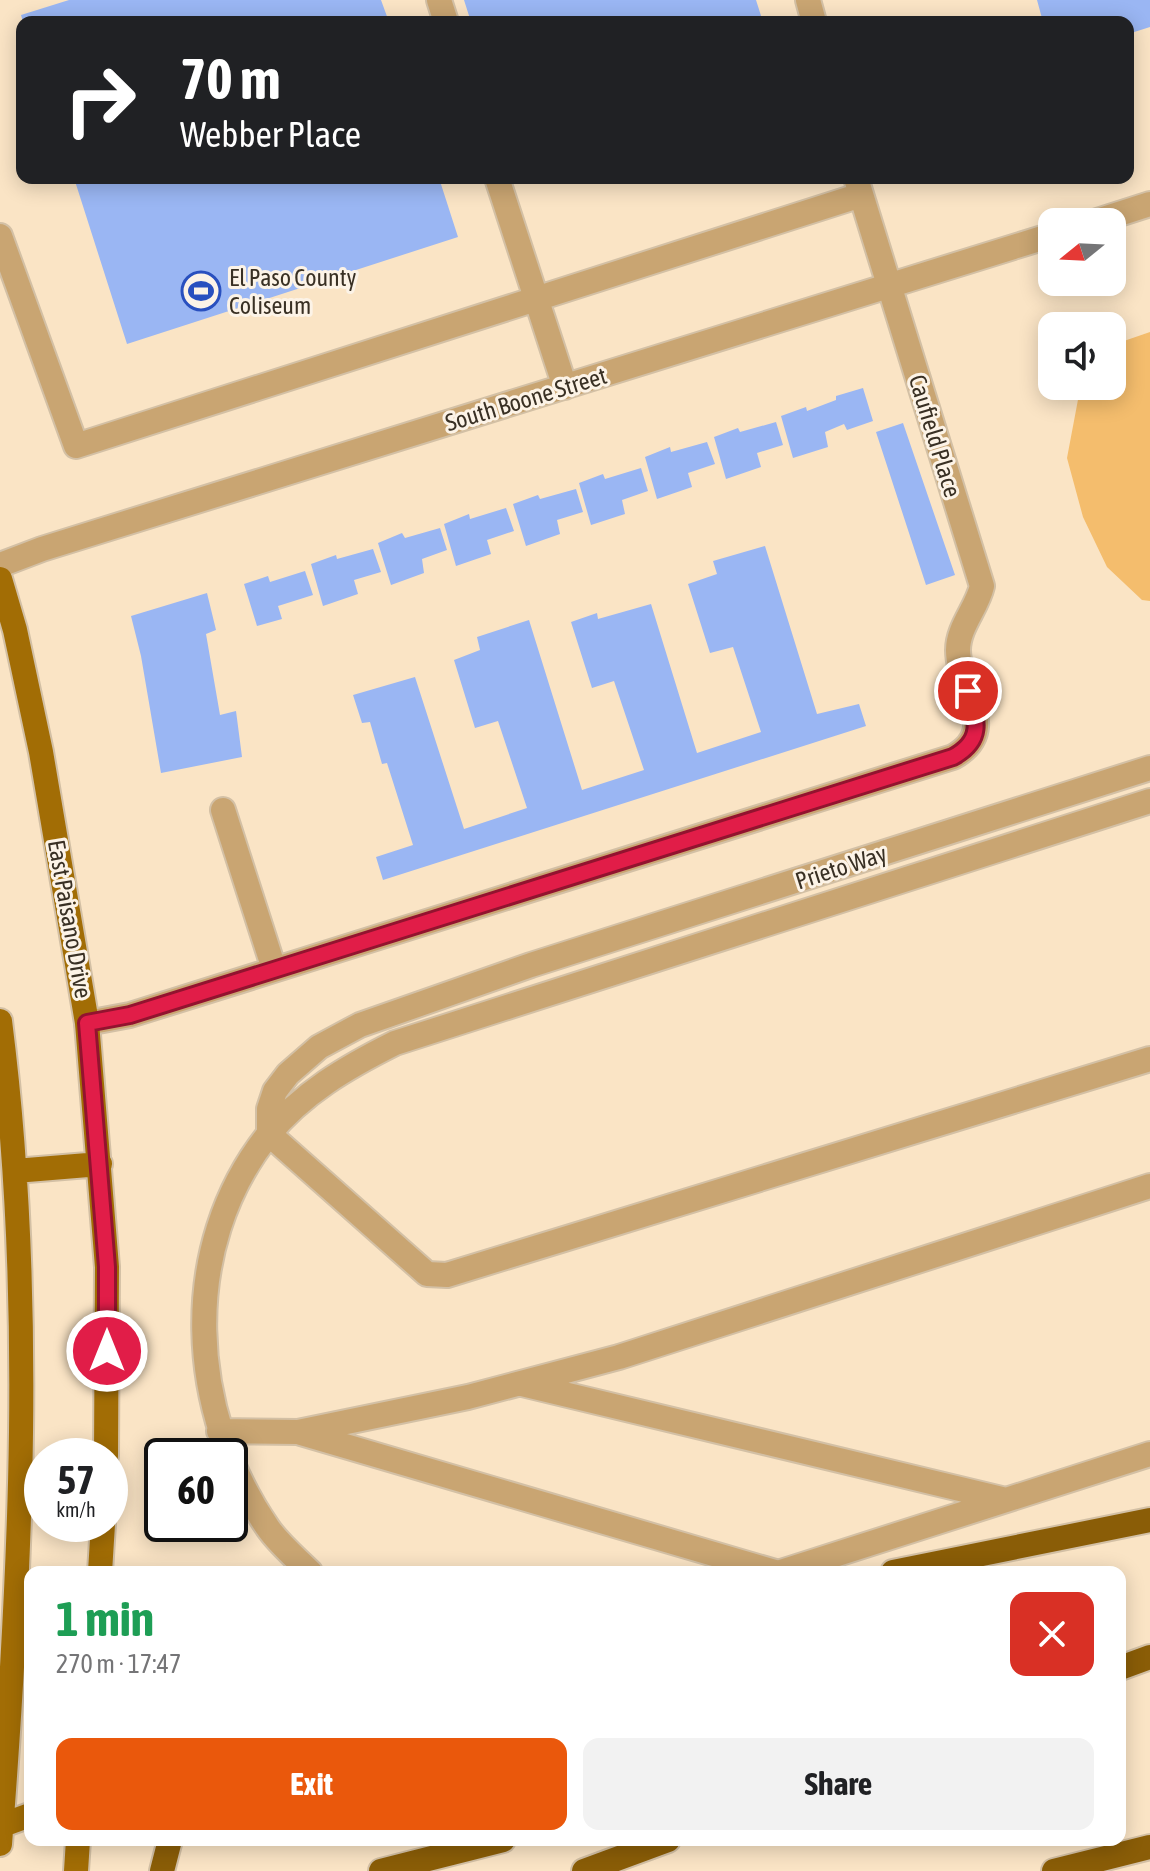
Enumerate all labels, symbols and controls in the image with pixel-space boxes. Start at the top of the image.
text: 70 m [180,47,281,111]
icon: right [48,48,152,152]
text: Webber Place [180,113,361,155]
north arrow [1038,208,1126,296]
map controls [1038,208,1126,400]
place label: El Paso County Coliseum [229,264,357,319]
sports icon: El Paso County Coliseum [180,270,222,312]
button: sound [1038,312,1126,400]
street label: South Boone Street [442,362,610,436]
street label: Caufield Place [904,372,966,500]
pin [934,657,1002,725]
icon: arrive [946,669,990,713]
street label: East Paisano Drive [43,838,97,1000]
street label: Prieto Way [792,840,890,894]
position arrow [65,1309,149,1393]
speed limit sign: 60 [144,1438,248,1542]
text: 57 [57,1457,95,1502]
text: km/h [56,1498,96,1521]
text: 1 min [56,1591,154,1646]
button: close [1010,1592,1094,1676]
text: 270 m · 17:47 [56,1649,181,1679]
button: Exit [56,1738,567,1830]
button: Share [583,1738,1094,1830]

